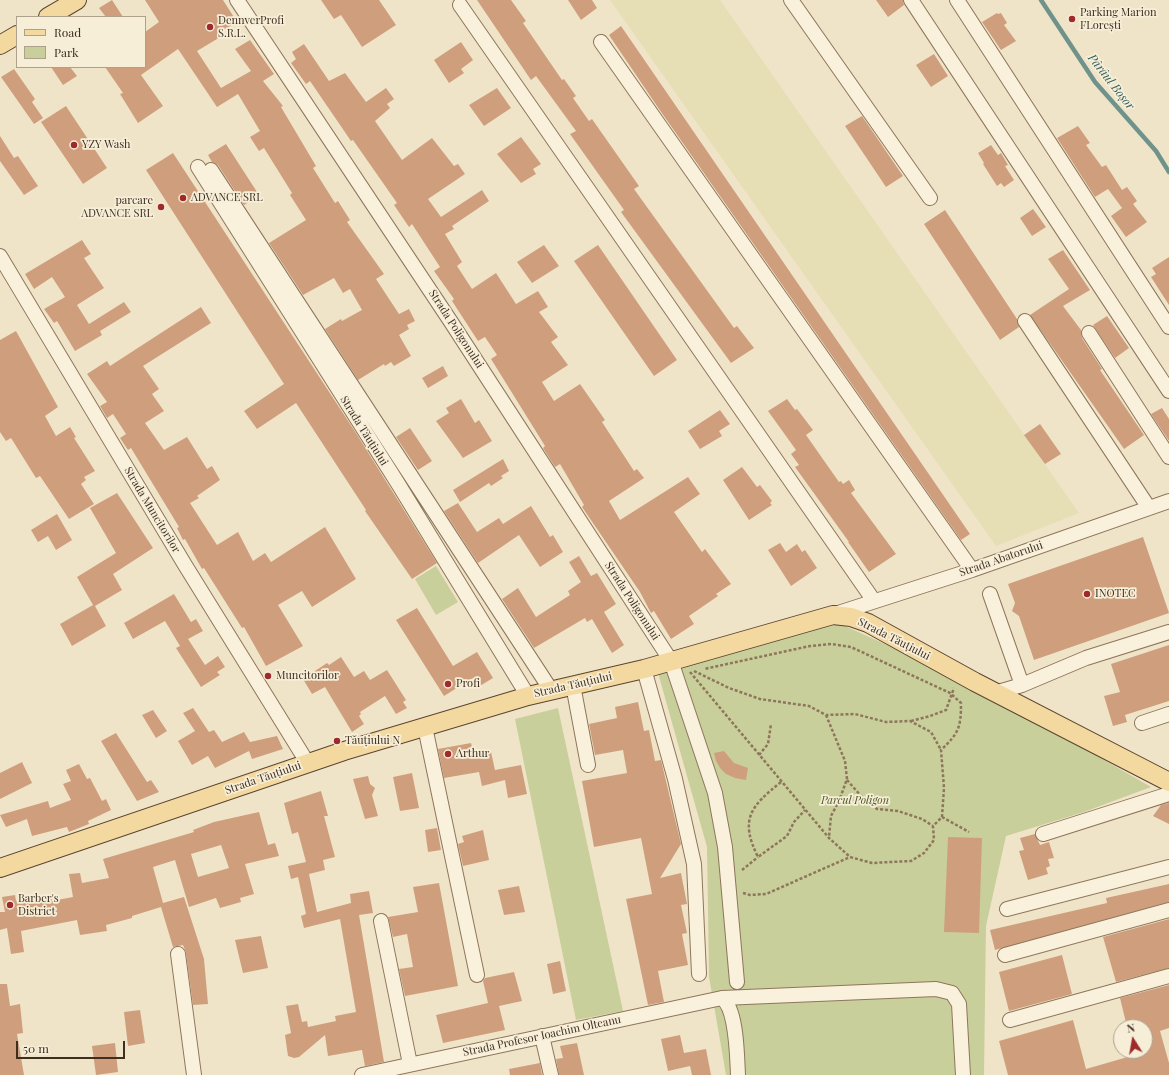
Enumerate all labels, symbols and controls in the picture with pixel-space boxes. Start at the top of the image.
place label: Parking Marion FLorești [1080,6,1157,32]
place label: DennverProfi S.R.L. [218,14,284,40]
marker: Parking Marion FLorești [1067,14,1077,24]
legend [16,16,146,68]
marker: DennverProfi S.R.L. [205,22,215,32]
text: Road [54,24,81,40]
text: Park [54,44,79,60]
water label: Pârâul Boșor [1085,51,1137,113]
place label: YZY Wash [82,138,131,152]
marker: YZY Wash [69,140,79,150]
place label: ADVANCE SRL [191,191,263,205]
marker: ADVANCE SRL [178,193,188,203]
place label: parcare ADVANCE SRL [81,194,153,220]
marker: parcare ADVANCE SRL [156,202,166,212]
street label: Strada Poligonului [426,287,486,371]
street label: Strada Tăuțiului [337,394,391,468]
street label: Strada Muncitorilor [121,465,183,555]
street label: Strada Abatorului [958,539,1044,579]
street label: Strada Poligonului [602,559,662,643]
place label: INOTEC [1095,587,1136,601]
marker: INOTEC [1082,589,1092,599]
street label: Strada Tăuțiului [856,615,932,663]
place label: Muncitorilor [276,669,339,683]
street label: Strada Tăuțiului [533,670,613,700]
marker: Muncitorilor [263,671,273,681]
place label: Profi [456,677,480,691]
marker: Profi [443,679,453,689]
place label: Tăuțiului N [345,734,400,748]
marker: Tăuțiului N [332,736,342,746]
place label: Arthur [456,747,489,761]
marker: Arthur [443,749,453,759]
street label: Strada Tăuțiului [223,759,303,797]
park label: Parcul Poligon [821,794,889,808]
place label: Barber's District [18,892,59,918]
marker: Barber's District [5,900,15,910]
street label: Strada Profesor Ioachim Olteanu [462,1013,622,1059]
north arrow [1113,1019,1153,1059]
text: N [1125,1020,1136,1036]
scale bar [18,1033,127,1059]
text: 50 m [23,1040,49,1056]

